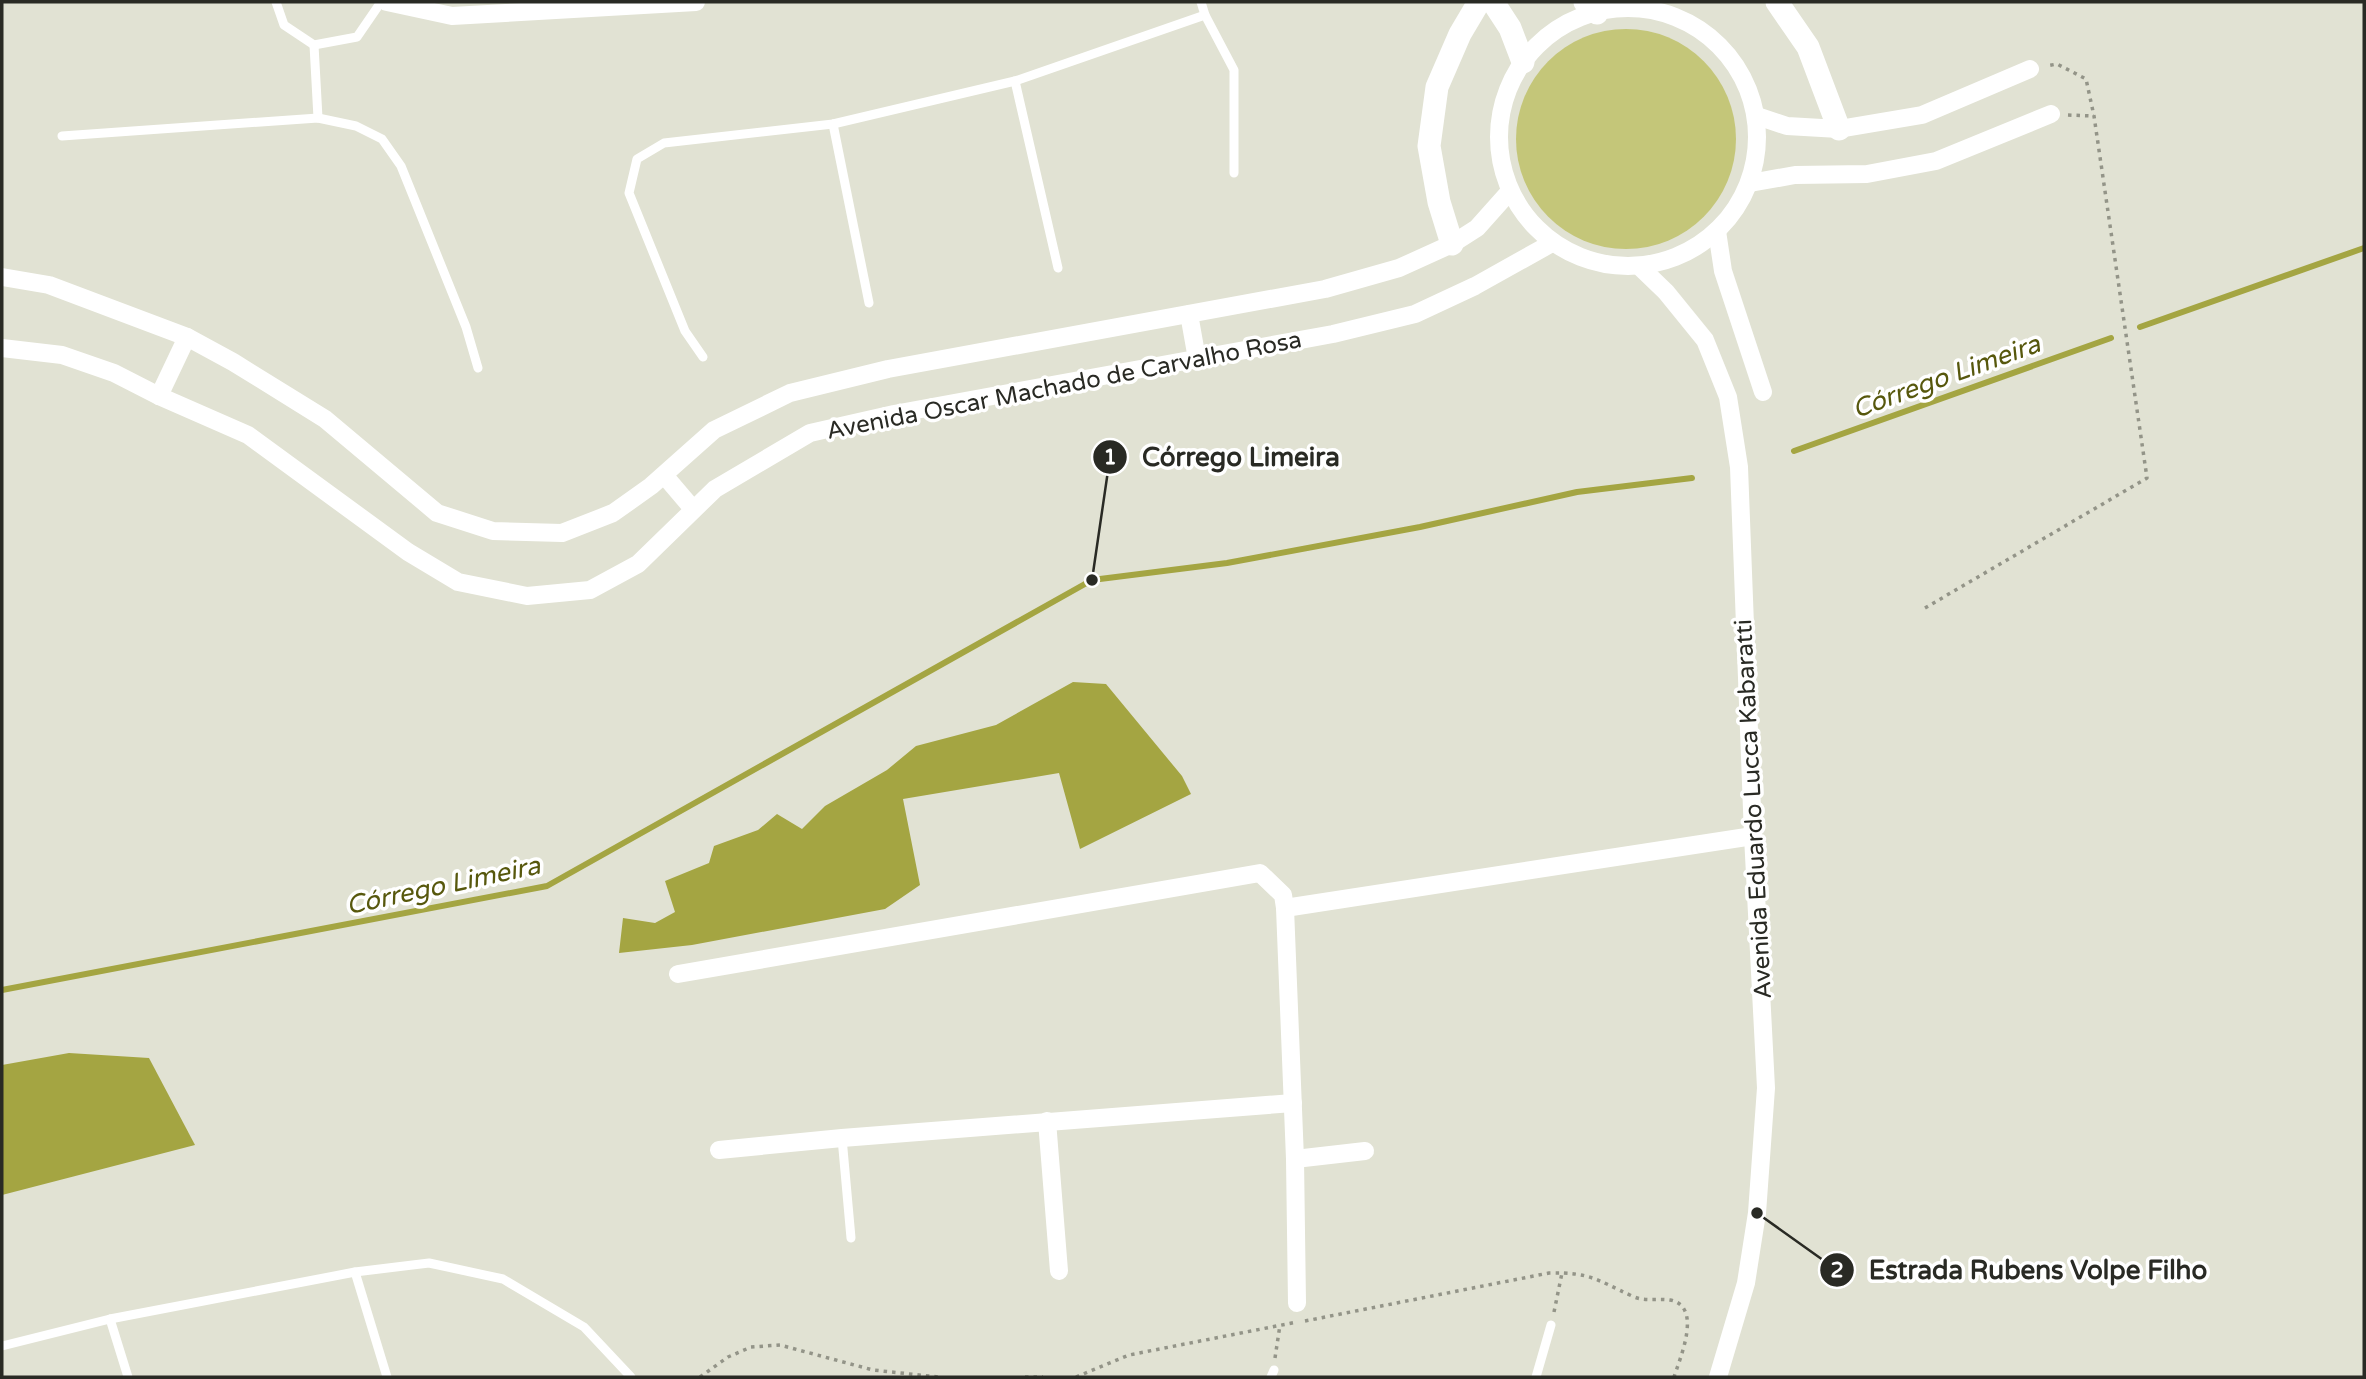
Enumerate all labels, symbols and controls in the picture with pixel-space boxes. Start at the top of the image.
street label: Avenida Oscar Machado de Carvalho Rosa [824,325,1304,446]
water label: Córrego Limeira [1848,328,2046,425]
callout: Córrego Limeira [1093,433,1354,480]
text: Córrego Limeira [1142,442,1340,473]
text: 1 [1103,445,1117,470]
street label: Avenida Eduardo Lucca Kabaratti [1729,618,1778,1000]
water label: Córrego Limeira [343,849,544,921]
callout: Estrada Rubens Volpe Filho [1819,1246,2221,1293]
text: Estrada Rubens Volpe Filho [1869,1255,2207,1286]
text: 2 [1830,1258,1844,1283]

